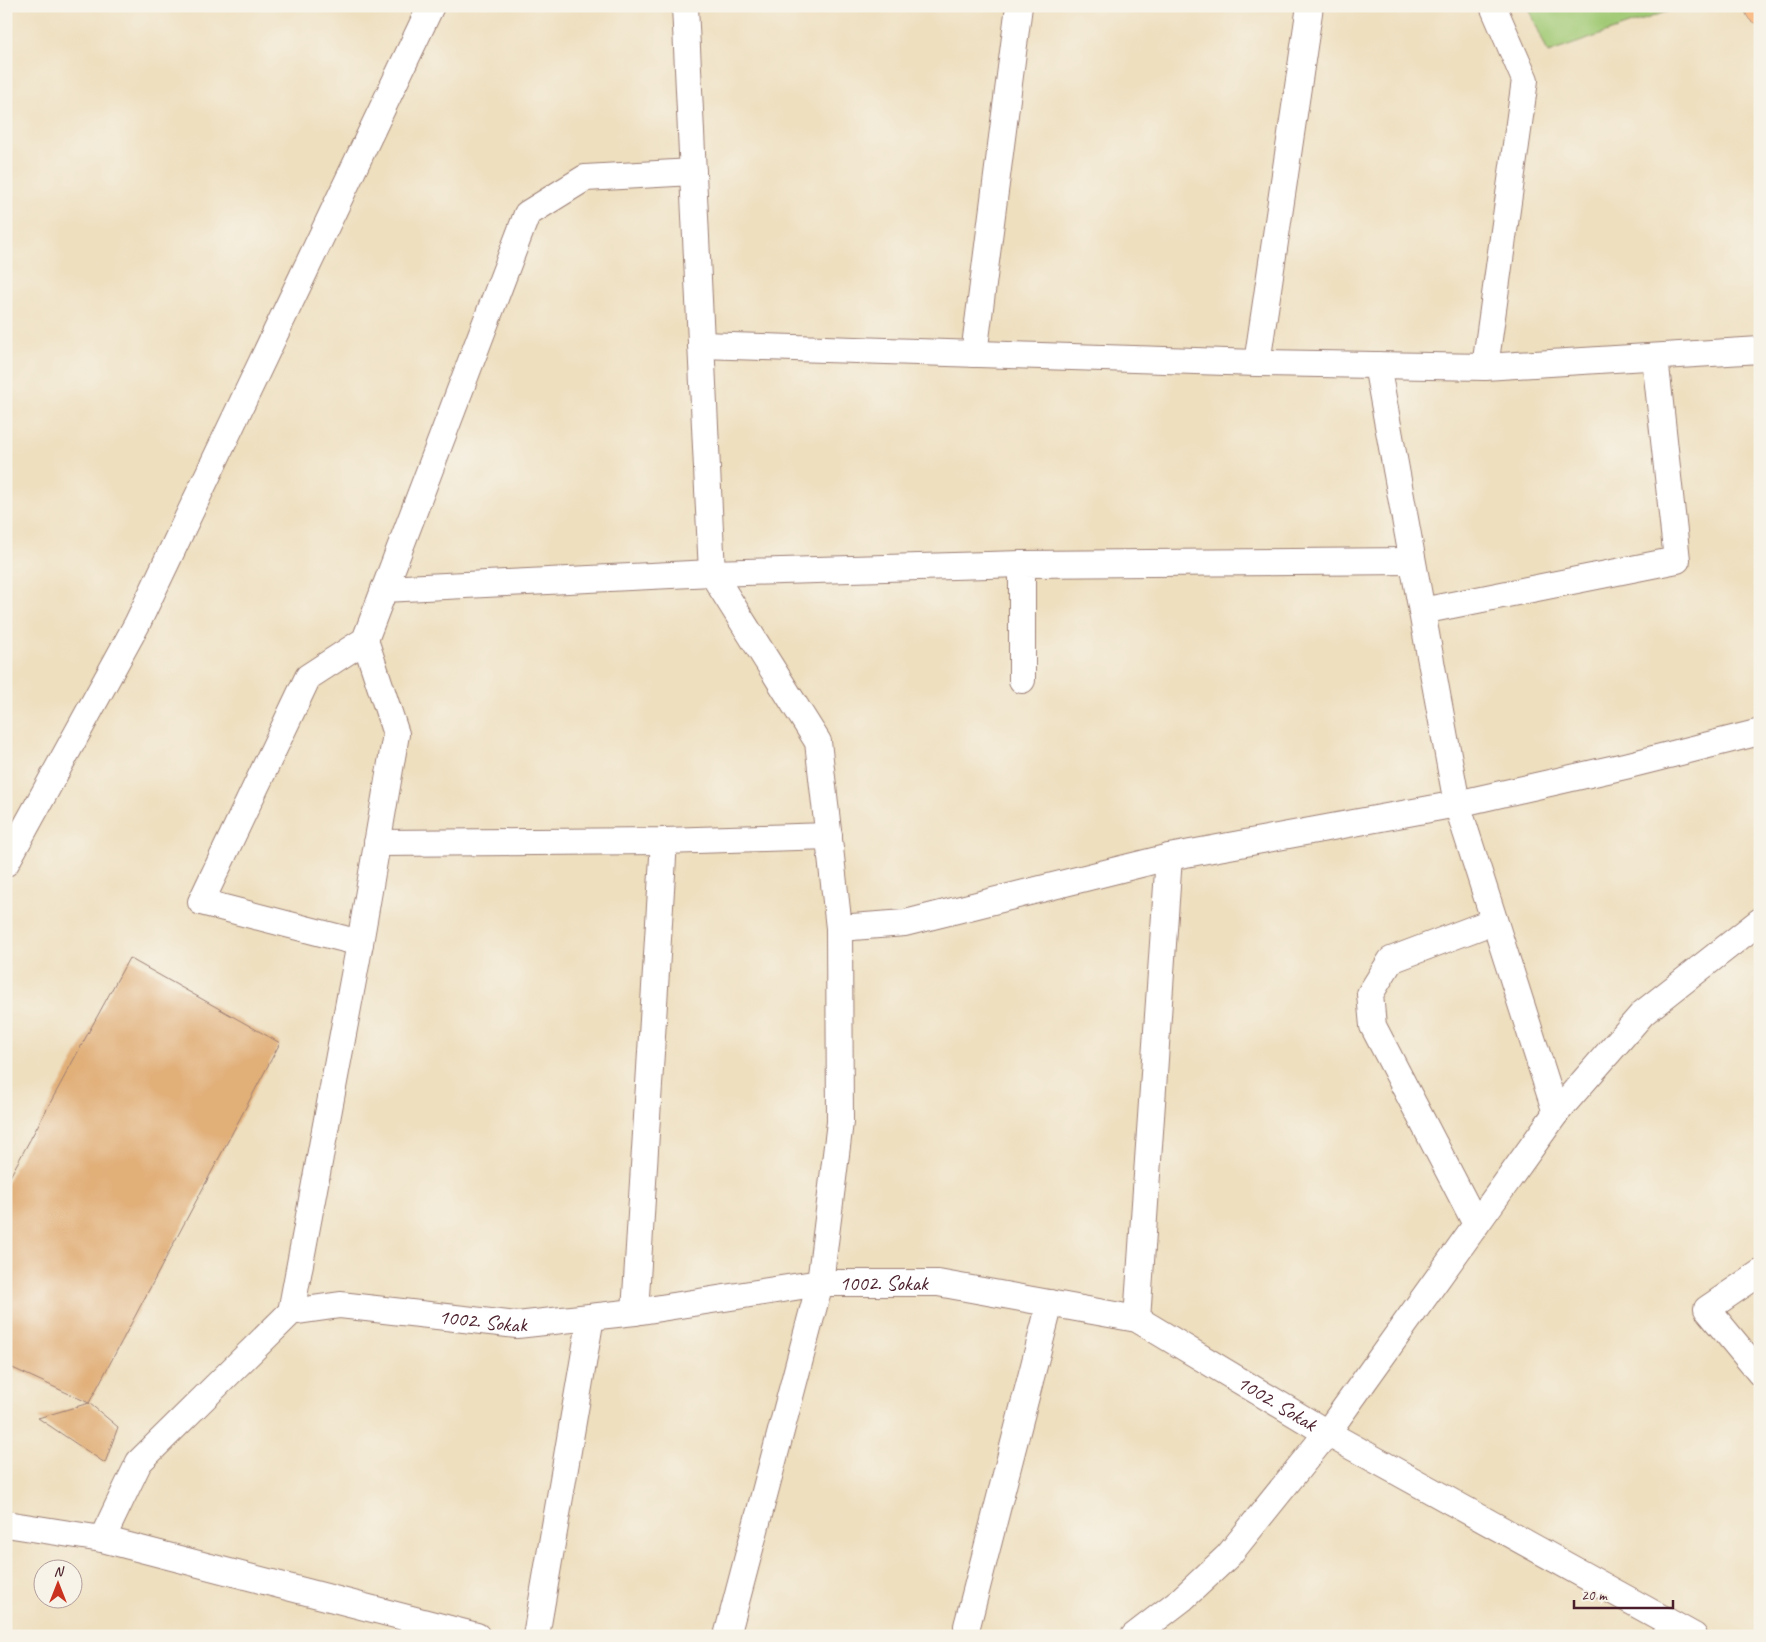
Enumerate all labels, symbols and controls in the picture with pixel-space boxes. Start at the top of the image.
street label: 1002. Sokak [839,1270,929,1296]
street label: 1002. Sokak [437,1303,529,1338]
street label: 1002. Sokak [1232,1369,1323,1437]
north arrow [32,1560,82,1610]
text: N [54,1563,65,1580]
scale bar [1574,1577,1672,1609]
text: 20 m [1581,1586,1608,1605]

